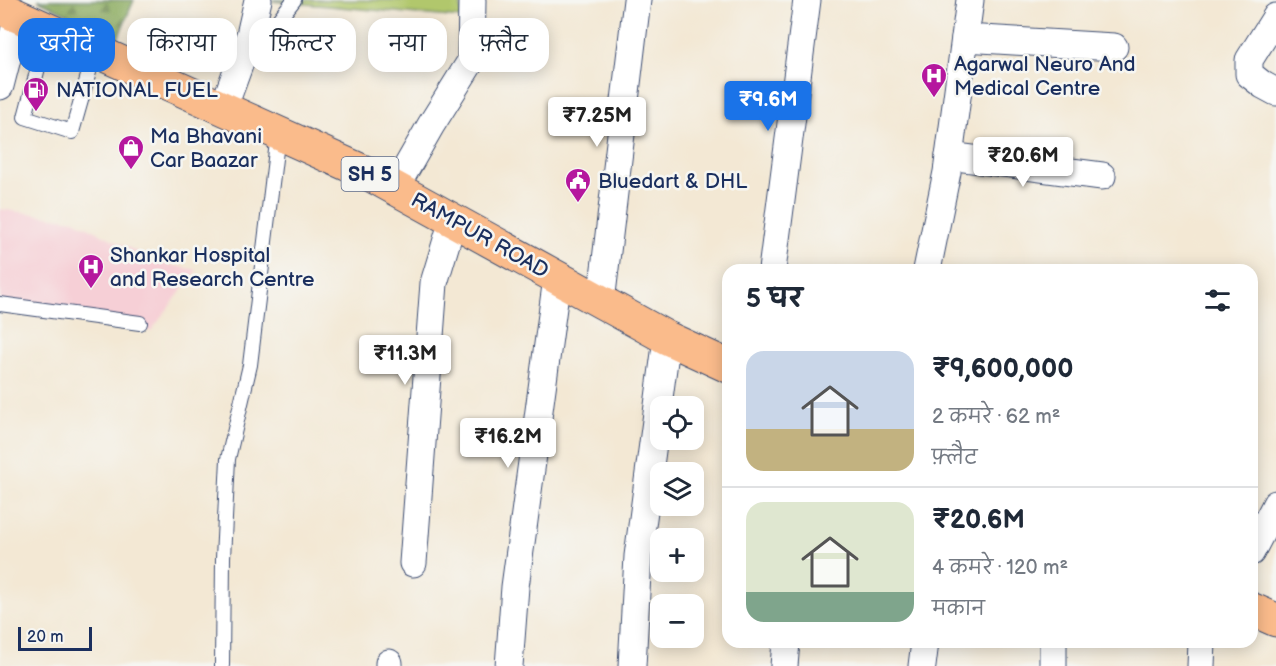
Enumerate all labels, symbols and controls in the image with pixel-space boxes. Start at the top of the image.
chip: खरीदें [18,18,115,72]
chip: किराया [127,18,237,72]
chip: फ़िल्टर [249,18,356,72]
chip: नया [368,18,447,72]
chip: फ़्लैट [459,18,549,72]
place label: Agarwal Neuro And Medical Centre [954,52,1136,101]
hospital icon: Agarwal Neuro And Medical Centre [919,61,949,99]
fuel station icon: NATIONAL FUEL [21,75,51,113]
place label: NATIONAL FUEL [56,78,218,103]
pin: ₹9.6M [726,81,810,132]
text: ₹9.6M [738,88,798,112]
pin: ₹7.25M [548,97,646,148]
text: ₹7.25M [562,104,632,128]
place label: Ma Bhavani Car Baazar [150,124,262,173]
shop icon: Ma Bhavani Car Baazar [116,133,146,171]
pin: ₹20.6M [974,137,1072,188]
text: ₹20.6M [987,144,1059,168]
road number: SH 5 [342,157,398,191]
public building icon: Bluedart & DHL [563,166,593,204]
place label: Bluedart & DHL [598,169,747,194]
street label: RAMPUR ROAD [407,187,553,284]
place label: Shankar Hospital and Research Centre [110,243,314,292]
hospital icon: Shankar Hospital and Research Centre [76,252,106,290]
text: 5 घर [746,284,803,315]
icon: filters [1201,284,1234,317]
pin: ₹11.3M [356,335,454,386]
text: ₹11.3M [373,342,437,366]
text: ₹9,600,000 [932,354,1073,385]
icon: home [794,375,866,447]
map controls [650,396,704,648]
button: locate [650,396,704,450]
text: 2 कमरे · 62 m² [932,405,1060,429]
pin: ₹16.2M [459,418,557,469]
text: ₹16.2M [474,425,542,449]
text: फ़्लैट [932,446,978,470]
button: layers [650,462,704,516]
text: ₹20.6M [932,505,1025,536]
icon: home [794,526,866,598]
button: + [650,528,704,582]
text: 4 कमरे · 120 m² [932,556,1068,580]
button: − [650,594,704,648]
text: मकान [932,597,985,621]
scale bar [18,624,92,652]
text: 20 m [27,628,63,647]

